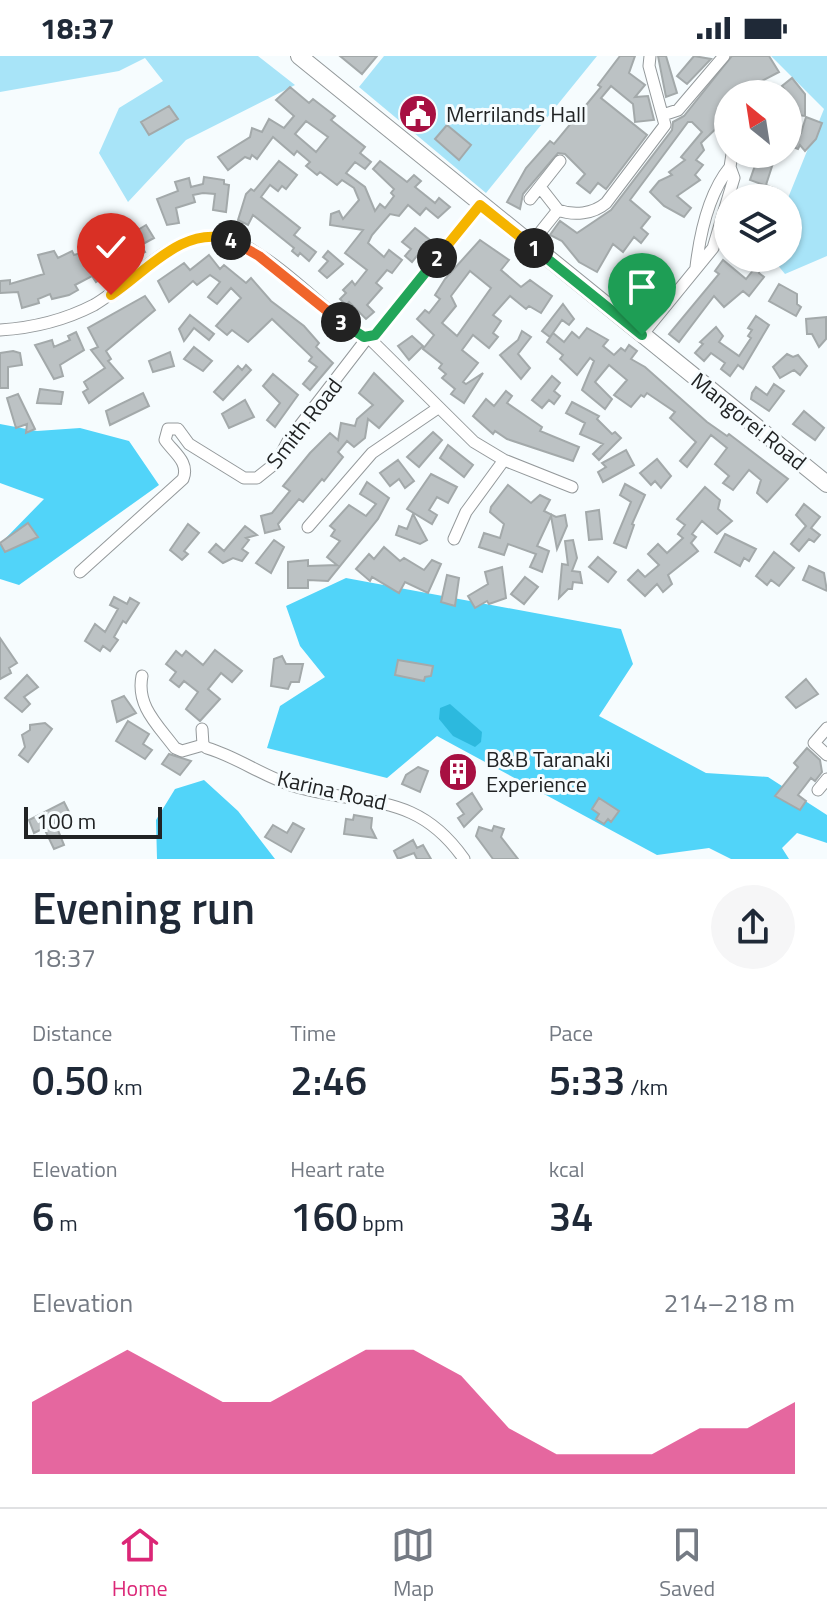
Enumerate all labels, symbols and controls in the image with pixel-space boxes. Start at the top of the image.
text: 18:37 [40,5,115,51]
north arrow [714,80,802,168]
map controls [714,80,802,272]
public building icon: Merrilands Hall [397,93,439,135]
place label: Merrilands Hall [446,97,586,131]
button: layers [714,184,802,272]
pin [77,213,145,295]
pin: 4 [211,220,251,260]
text: 4 [225,223,237,257]
icon: check [89,225,133,269]
pin: 1 [514,228,554,268]
text: 1 [528,231,540,265]
pin: 2 [417,238,457,278]
text: 2 [431,241,443,275]
pin [608,253,676,335]
icon: arrive [620,265,664,309]
pin: 3 [321,302,361,342]
text: 3 [335,305,347,339]
street label: Mangorei Road [684,364,814,478]
street label: Smith Road [258,370,350,476]
place label: B&B Taranaki Experience [486,742,611,801]
building icon: B&B Taranaki Experience [437,751,479,793]
street label: Karina Road [274,761,390,819]
scale bar [24,803,162,839]
text: 100 m [36,804,96,838]
text: Evening run [32,874,255,941]
button: share [711,885,795,969]
text: 18:37 [32,938,96,977]
text: Distance [32,1016,112,1050]
text: Time [290,1016,336,1050]
text: Pace [549,1016,593,1050]
text: 0.50 [32,1050,109,1111]
text: 2:46 [290,1050,367,1111]
text: 5:33 [549,1050,625,1111]
text: km [109,1070,143,1104]
text: /km [625,1070,668,1104]
text: Elevation [32,1152,118,1186]
text: Heart rate [290,1152,385,1186]
text: kcal [549,1152,585,1186]
text: 6 [32,1186,54,1247]
text: 160 [290,1186,358,1247]
text: 34 [549,1186,593,1247]
text: m [54,1206,78,1240]
text: bpm [358,1206,404,1240]
text: Elevation [32,1283,133,1322]
text: 214–218 m [664,1283,795,1322]
tab: Home [112,1523,168,1605]
tab: Map [391,1523,435,1605]
tab: Saved [659,1523,715,1605]

